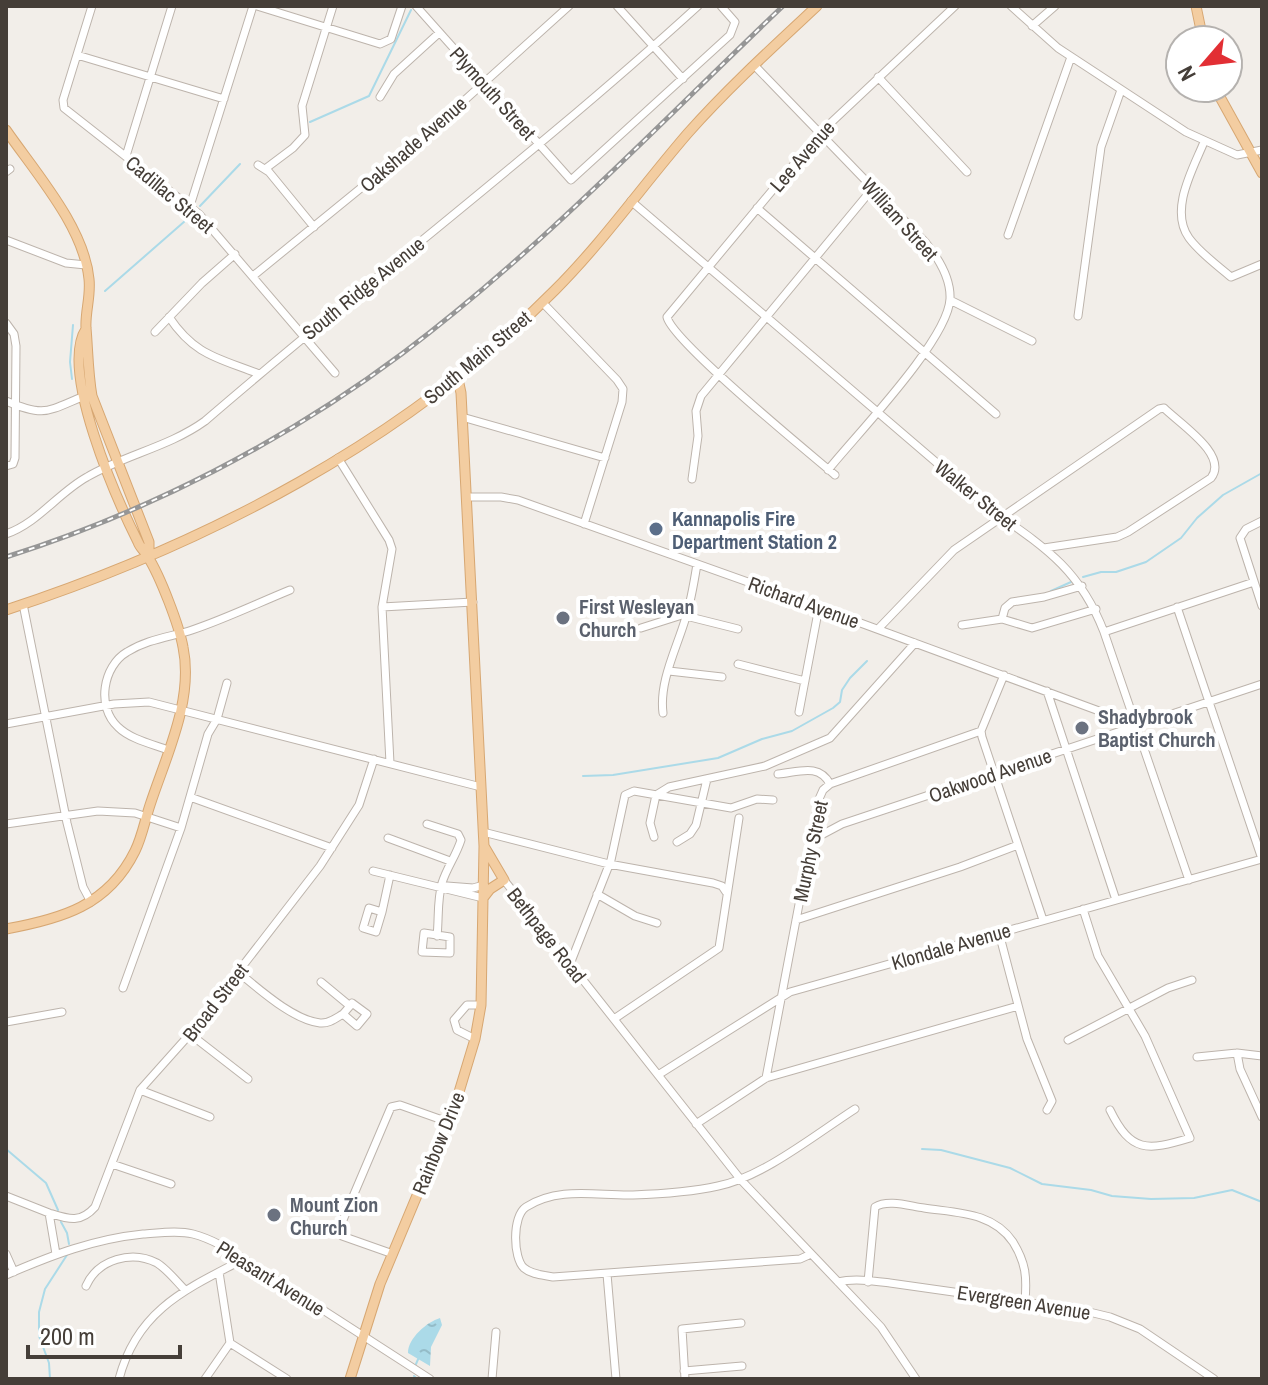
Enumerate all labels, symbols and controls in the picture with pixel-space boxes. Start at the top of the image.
north arrow [1164,24,1244,104]
street label: Plymouth Street [444,41,542,146]
text: N [1170,61,1203,86]
street label: Oakshade Avenue [354,90,472,198]
street label: Lee Avenue [763,115,841,197]
street label: Cadillac Street [120,149,220,239]
street label: William Street [856,172,945,267]
street label: South Ridge Avenue [296,230,430,346]
street label: South Main Street [418,304,537,410]
street label: Walker Street [929,453,1023,537]
place label: Kannapolis Fire Department Station 2 [672,505,837,555]
marker: Kannapolis Fire Department Station 2 [647,520,665,538]
street label: Richard Avenue [745,569,863,635]
place label: First Wesleyan Church [579,593,694,643]
marker: First Wesleyan Church [554,609,572,627]
place label: Shadybrook Baptist Church [1098,703,1216,753]
marker: Shadybrook Baptist Church [1073,719,1091,737]
street label: Oakwood Avenue [925,741,1055,809]
street label: Murphy Street [786,797,834,904]
street label: Bethpage Road [501,882,593,988]
street label: Klondale Avenue [888,916,1014,976]
street label: Broad Street [176,957,254,1047]
street label: Rainbow Drive [405,1088,471,1198]
place label: Mount Zion Church [290,1191,378,1241]
marker: Mount Zion Church [265,1206,283,1224]
street label: Pleasant Avenue [212,1234,330,1322]
street label: Evergreen Avenue [955,1278,1093,1326]
scale bar [28,1309,180,1359]
text: 200 m [40,1320,95,1352]

